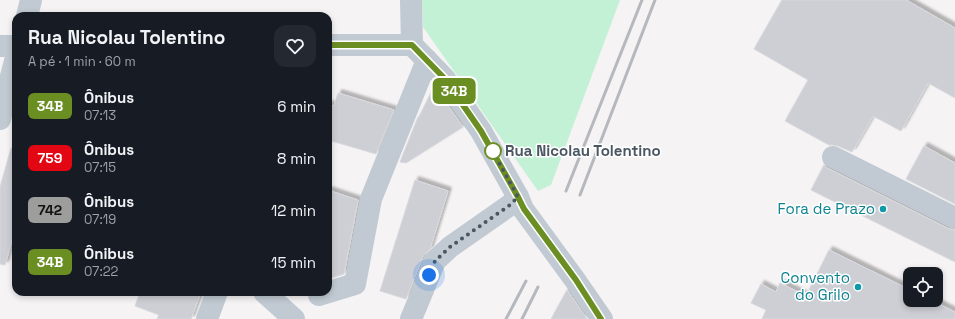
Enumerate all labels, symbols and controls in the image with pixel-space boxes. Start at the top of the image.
text: Rua Nicolau Tolentino [28,25,225,50]
button: heart [274,25,316,67]
text: A pé · 1 min · 60 m [28,53,136,70]
line badge: 34B [431,78,477,104]
text: 34B [441,82,467,100]
text: Ônibus [84,88,134,107]
text: 34B [37,97,63,115]
text: 6 min [277,97,316,116]
text: 07:13 [84,107,116,124]
text: Ônibus [84,140,134,159]
place label: Rua Nicolau Tolentino [505,141,661,160]
marker: Rua Nicolau Tolentino [484,142,502,160]
text: 759 [38,149,62,167]
text: 8 min [277,149,316,168]
text: 07:15 [84,159,116,176]
text: Ônibus [84,192,134,211]
place label: Fora de Prazo [778,199,875,218]
text: 742 [38,201,62,219]
text: 12 min [271,201,316,220]
marker: Fora de Prazo [878,204,888,214]
text: 07:19 [84,211,116,228]
text: Ônibus [84,244,134,263]
text: 34B [37,253,63,271]
text: 15 min [271,253,316,272]
text: 07:22 [84,263,118,280]
your location [419,265,439,285]
map controls [903,267,943,307]
button: locate [903,267,943,307]
place label: Convento do Grilo [781,268,850,304]
marker: Convento do Grilo [853,282,863,292]

